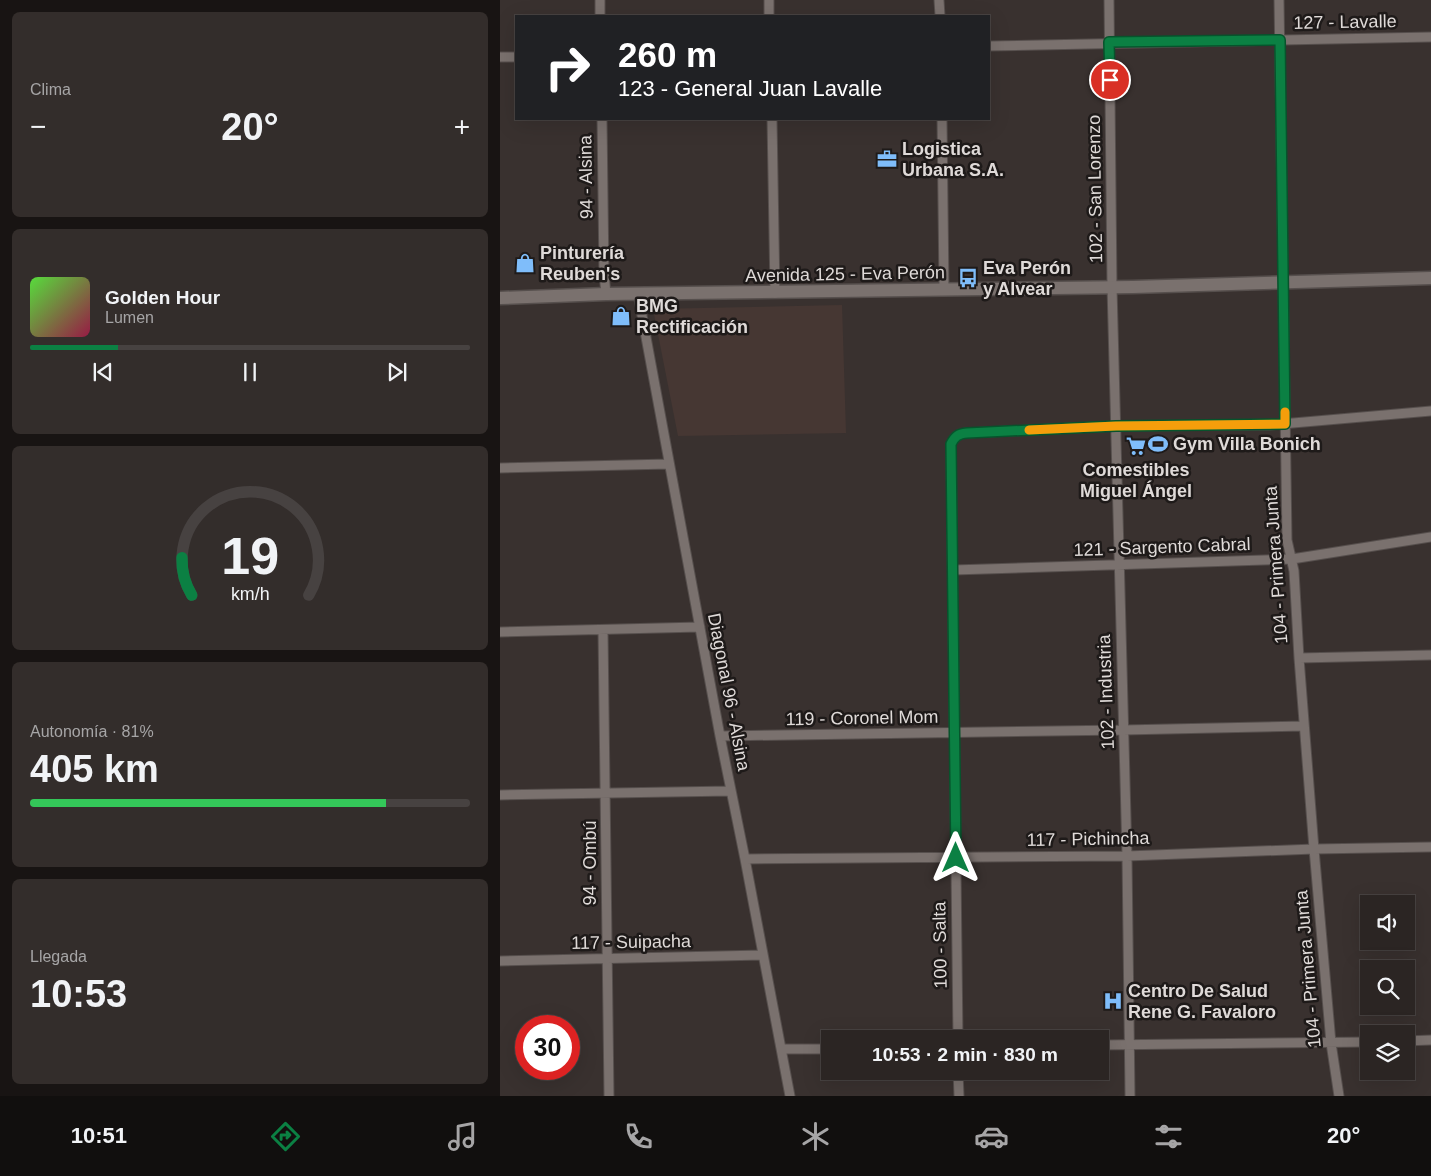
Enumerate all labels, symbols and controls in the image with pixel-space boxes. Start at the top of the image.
street label: 127 - Lavalle [1293,11,1397,33]
icon: right [535,35,600,100]
text: 260 m [618,35,717,74]
pin [1089,59,1131,101]
icon: arrive [1096,66,1124,94]
text: 123 - General Juan Lavalle [618,76,882,101]
text: Clima [30,81,71,98]
text: 20° [221,106,279,148]
text: − [30,111,46,142]
text: + [454,111,470,142]
street label: 102 - San Lorenzo [1084,115,1106,263]
street label: 94 - Alsina [575,134,597,219]
place label: Logistica Urbana S.A. [902,139,1004,180]
office icon: Logistica Urbana S.A. [876,148,898,170]
place label: Pinturería Reuben's [540,243,625,284]
shop icon: Pinturería Reuben's [514,252,536,274]
place label: Eva Perón y Alvear [983,258,1071,299]
street label: Avenida 125 - Eva Perón [745,262,945,286]
bus stop icon: Eva Perón y Alvear [957,267,979,289]
text: Golden Hour [105,287,220,308]
place label: BMG Rectificación [636,296,748,337]
shop icon: BMG Rectificación [610,305,632,327]
text: Lumen [105,309,154,326]
icon: previous [89,358,117,386]
icon: pause [236,358,264,386]
icon: next [383,358,411,386]
sports icon: Gym Villa Bonich [1147,433,1169,455]
place label: Gym Villa Bonich [1173,434,1321,454]
supermarket icon: Comestibles Miguel Ángel [1125,435,1147,457]
place label: Comestibles Miguel Ángel [1080,460,1192,501]
street label: 104 - Primera Junta [1260,484,1291,645]
text: 19 [221,527,279,585]
street label: 121 - Sargento Cabral [1073,534,1251,560]
text: km/h [231,584,269,604]
street label: Diagonal 96 - Alsina [704,612,754,773]
street label: 102 - Industria [1094,633,1118,750]
street label: 119 - Coronel Mom [785,707,939,729]
text: Autonomía · 81% [30,723,154,740]
text: 405 km [30,748,159,790]
street label: 94 - Ombú [580,820,600,906]
street label: 117 - Pichincha [1026,828,1151,850]
position arrow [929,831,981,883]
street label: 104 - Primera Junta [1291,888,1325,1049]
map controls [1360,895,1415,1080]
button: sound [1360,895,1415,950]
street label: 100 - Salta [929,900,951,989]
street label: 117 - Suipacha [571,931,692,953]
text: Llegada [30,948,87,965]
button: search [1360,960,1415,1015]
text: 10:53 [30,973,127,1015]
place label: Centro De Salud Rene G. Favaloro [1128,981,1276,1022]
hospital icon: Centro De Salud Rene G. Favaloro [1102,990,1124,1012]
speed limit sign: 30 [515,1015,580,1080]
button: layers [1360,1025,1415,1080]
text: 10:53 · 2 min · 830 m [872,1044,1058,1065]
icon: directions [268,1119,303,1154]
icon: music [445,1119,480,1154]
icon: phone [621,1119,656,1154]
icon: climate [798,1119,833,1154]
icon: car [974,1119,1009,1154]
icon: filters [1151,1119,1186,1154]
text: 10:51 [71,1123,127,1148]
text: 20° [1327,1123,1360,1148]

